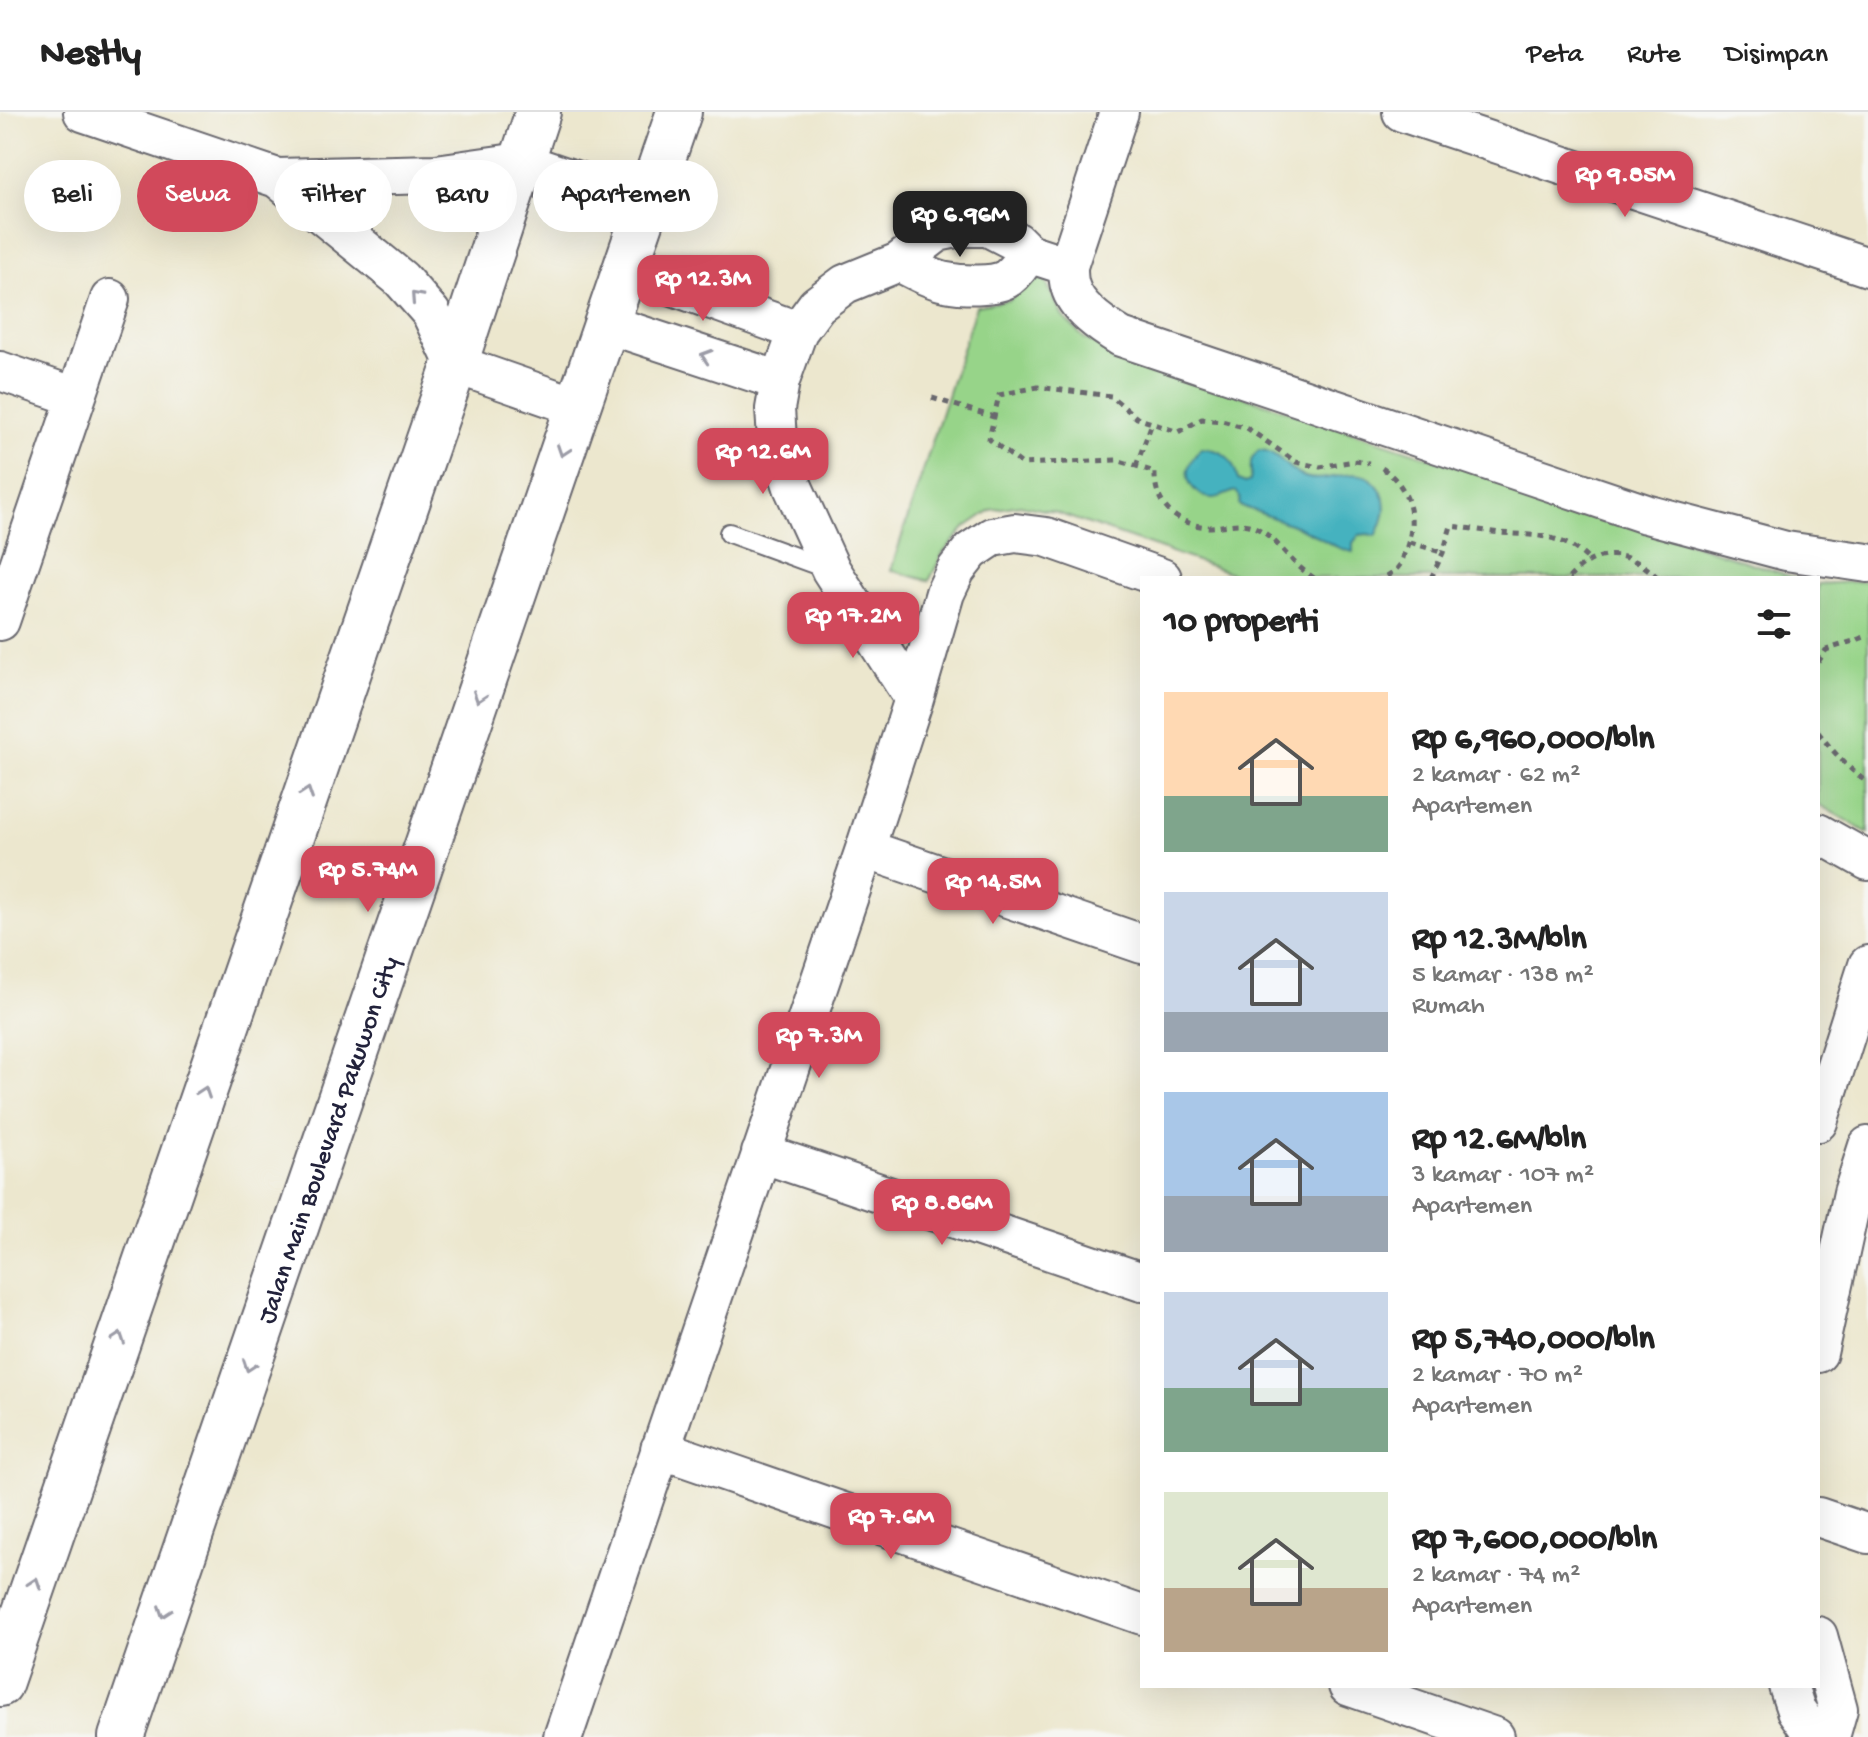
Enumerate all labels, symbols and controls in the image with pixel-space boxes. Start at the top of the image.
text: Nestly [40,33,141,77]
text: Peta [1526,39,1583,72]
text: Rute [1627,39,1681,72]
text: Disimpan [1725,39,1828,72]
pin: Rp 9.85M [1542,151,1708,219]
chip: Beli [24,160,121,232]
chip: Sewa [137,160,258,232]
chip: Filter [274,160,392,232]
chip: Baru [408,160,517,232]
chip: Apartemen [533,160,718,232]
text: Rp 9.85M [1575,161,1675,192]
pin: Rp 6.96M [877,191,1043,259]
text: Rp 6.96M [911,201,1009,232]
pin: Rp 12.3M [620,255,786,323]
text: Rp 12.3M [655,265,751,296]
one-way arrow [412,291,426,306]
one-way arrow [700,350,714,366]
pin: Rp 12.6M [680,428,846,496]
text: Rp 12.6M [715,438,811,469]
one-way arrow [556,443,573,457]
pin: Rp 17.2M [770,592,936,660]
text: Rp 17.2M [805,602,901,633]
icon: filters [1752,602,1796,646]
text: 10 properti [1164,604,1319,644]
one-way arrow [472,689,488,703]
text: Rp 6,960,000/bln [1412,721,1654,761]
icon: home [1228,724,1324,820]
text: 2 kamar · 62 m² [1412,761,1580,792]
one-way arrow [297,787,314,801]
text: Apartemen [1412,792,1532,823]
pin: Rp 5.74M [285,846,451,914]
text: Rp 5.74M [319,856,417,887]
pin: Rp 14.5M [910,858,1076,926]
text: Rp 14.5M [945,868,1041,899]
text: Rp 12.3M/bln [1412,921,1587,961]
icon: home [1228,924,1324,1020]
street label: Jalan Main Boulevard Pakuwon City [253,953,408,1328]
text: 5 kamar · 138 m² [1412,961,1594,992]
text: Rumah [1412,992,1485,1023]
pin: Rp 7.3M [745,1012,893,1080]
text: Rp 7.3M [776,1022,862,1053]
one-way arrow [194,1085,211,1099]
text: Rp 12.6M/bln [1412,1121,1586,1161]
icon: home [1228,1124,1324,1220]
text: 3 kamar · 107 m² [1412,1161,1594,1192]
pin: Rp 8.86M [859,1179,1025,1247]
text: Rp 8.86M [892,1189,992,1220]
text: Apartemen [1412,1192,1532,1223]
text: Rp 5,740,000/bln [1412,1321,1655,1361]
icon: home [1228,1324,1324,1420]
one-way arrow [110,1331,126,1345]
one-way arrow [242,1358,258,1372]
text: 2 kamar · 70 m² [1412,1361,1583,1392]
text: Apartemen [1412,1392,1532,1423]
pin: Rp 7.6M [817,1493,965,1561]
text: Rp 7.6M [848,1503,934,1534]
text: Rp 7,600,000/bln [1412,1521,1657,1561]
icon: home [1228,1524,1324,1620]
text: 2 kamar · 74 m² [1412,1561,1580,1592]
one-way arrow [25,1577,41,1591]
text: Apartemen [1412,1592,1532,1623]
one-way arrow [158,1604,174,1618]

